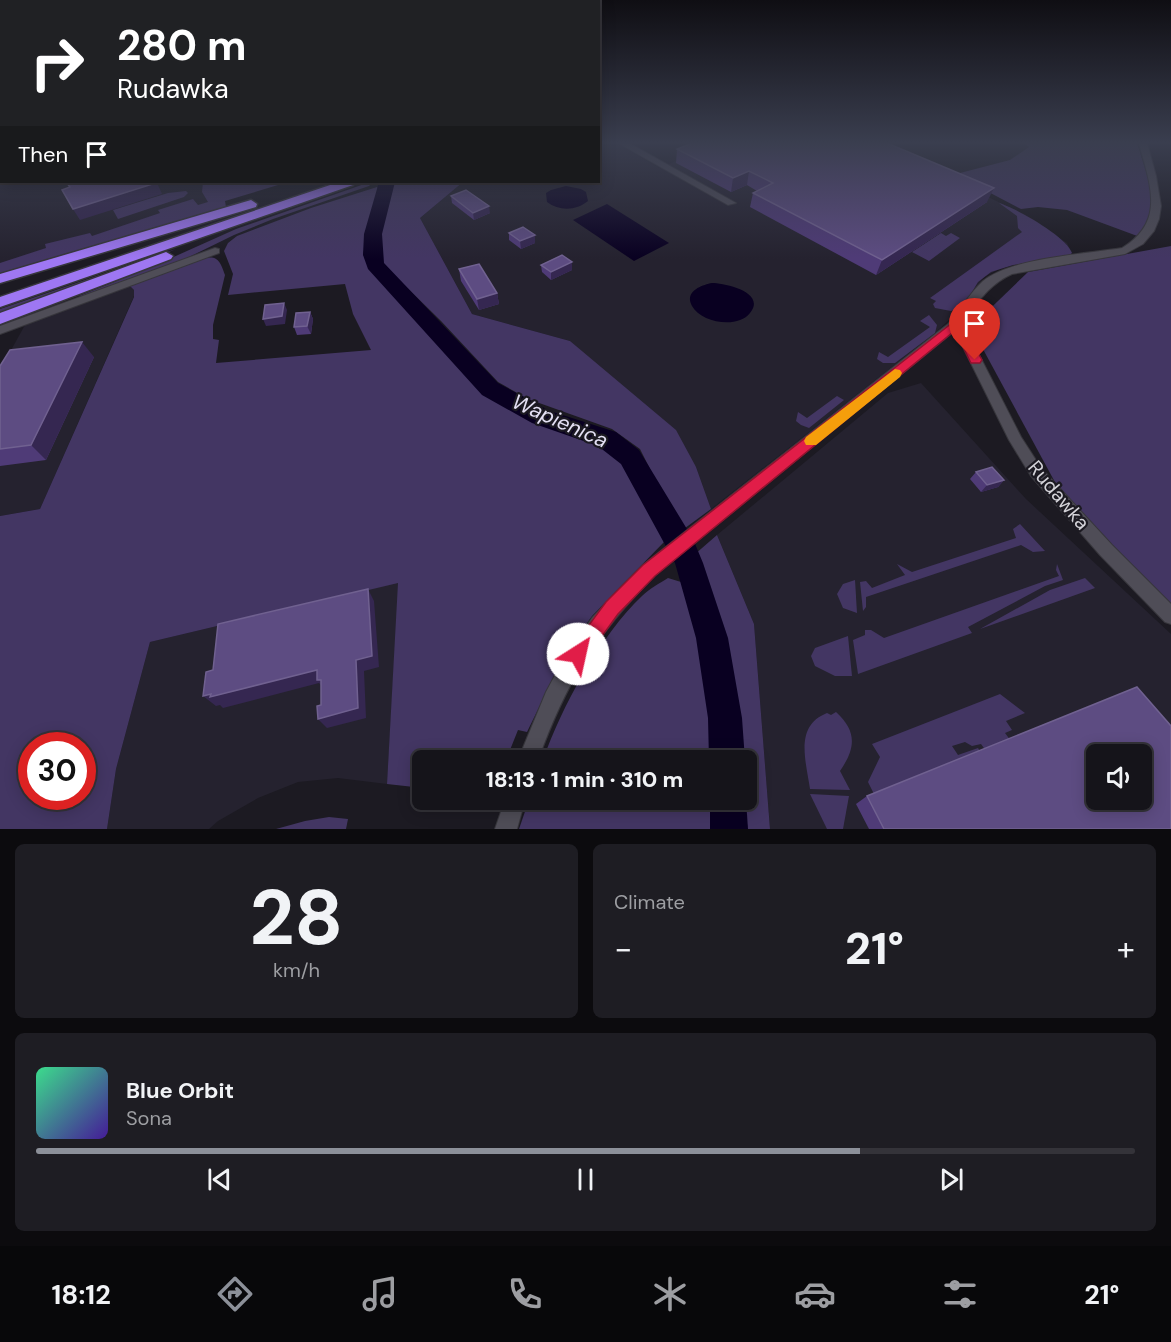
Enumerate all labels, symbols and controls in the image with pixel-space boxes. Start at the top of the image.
text: 280 m [117,18,247,73]
icon: right [18,24,96,102]
text: Rudawka [117,71,229,106]
icon: arrive [80,138,113,171]
text: Then [18,140,68,169]
pin [949,298,1000,360]
icon: arrive [958,307,991,340]
water label: Wapienica [508,387,612,455]
street label: Rudawka [1022,455,1096,535]
position arrow [546,622,610,686]
speed limit sign: 30 [18,732,96,810]
map controls [1086,744,1152,810]
button: sound [1086,744,1152,810]
text: 18:13 · 1 min · 310 m [486,765,683,794]
text: 28 [250,867,343,968]
text: Climate [614,889,685,915]
text: 21° [845,919,904,978]
text: − [614,927,632,970]
text: + [1117,927,1135,970]
text: km/h [273,957,320,983]
text: Blue Orbit [126,1076,234,1105]
text: Sona [126,1105,172,1131]
icon: previous [203,1163,236,1196]
icon: pause [569,1163,602,1196]
icon: next [935,1163,968,1196]
icon: directions [214,1273,256,1315]
icon: music [359,1273,401,1315]
icon: phone [504,1273,546,1315]
icon: climate [649,1273,691,1315]
icon: car [794,1273,836,1315]
icon: filters [939,1273,981,1315]
text: 18:12 [52,1277,111,1312]
text: 21° [1084,1277,1119,1312]

